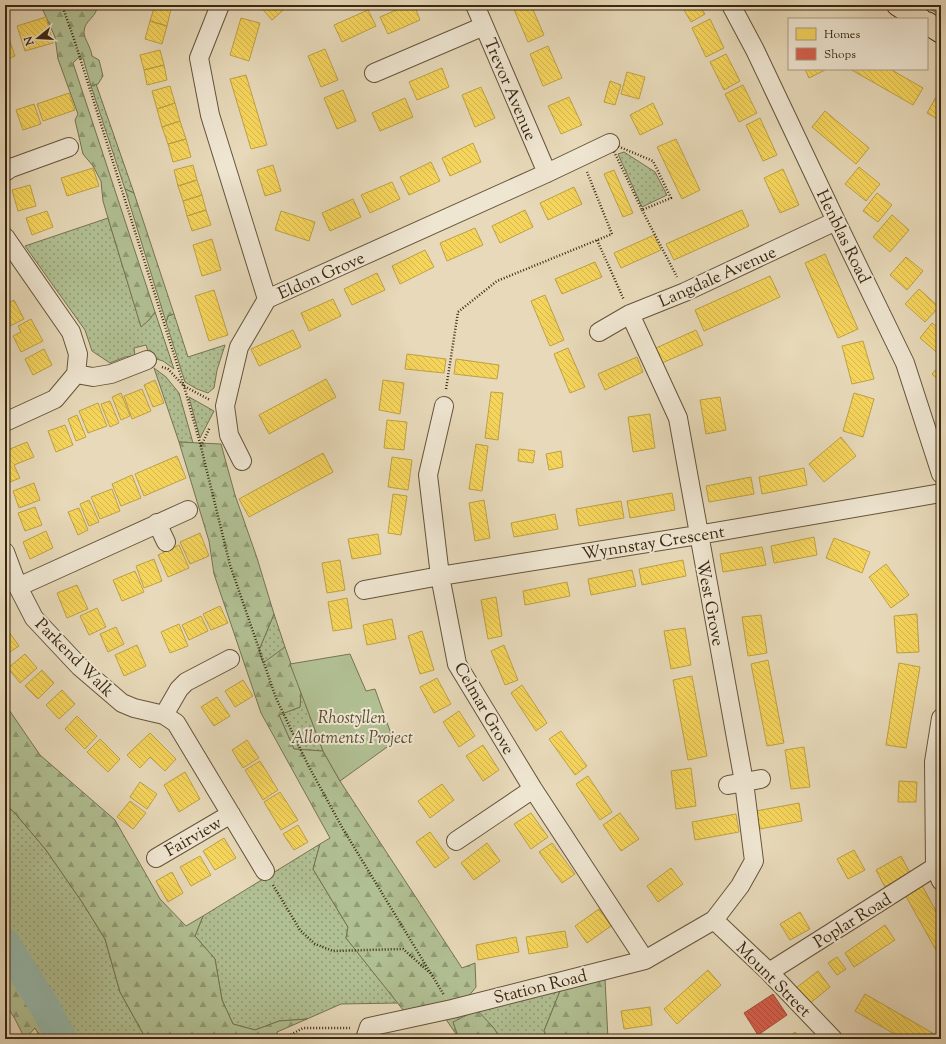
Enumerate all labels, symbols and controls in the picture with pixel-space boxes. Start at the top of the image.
north arrow [18,18,58,58]
legend [788,18,928,70]
text: Homes [824,26,860,44]
text: N [20,34,39,48]
street label: Trevor Avenue [477,35,542,145]
text: Shops [824,46,856,64]
street label: Henblas Road [809,186,875,288]
street label: Langdale Avenue [655,241,781,315]
street label: Eldon Grove [275,247,369,307]
street label: Wynnstay Crescent [580,521,727,567]
street label: West Grove [689,559,729,648]
street label: Parkend Walk [29,613,119,703]
street label: Celmar Grove [447,658,519,760]
park label: Rhostyllen Allotments Project [291,707,413,751]
street label: Fairview [161,812,227,864]
street label: Poplar Road [809,888,897,955]
street label: Mount Street [730,937,816,1024]
street label: Station Road [491,965,590,1011]

